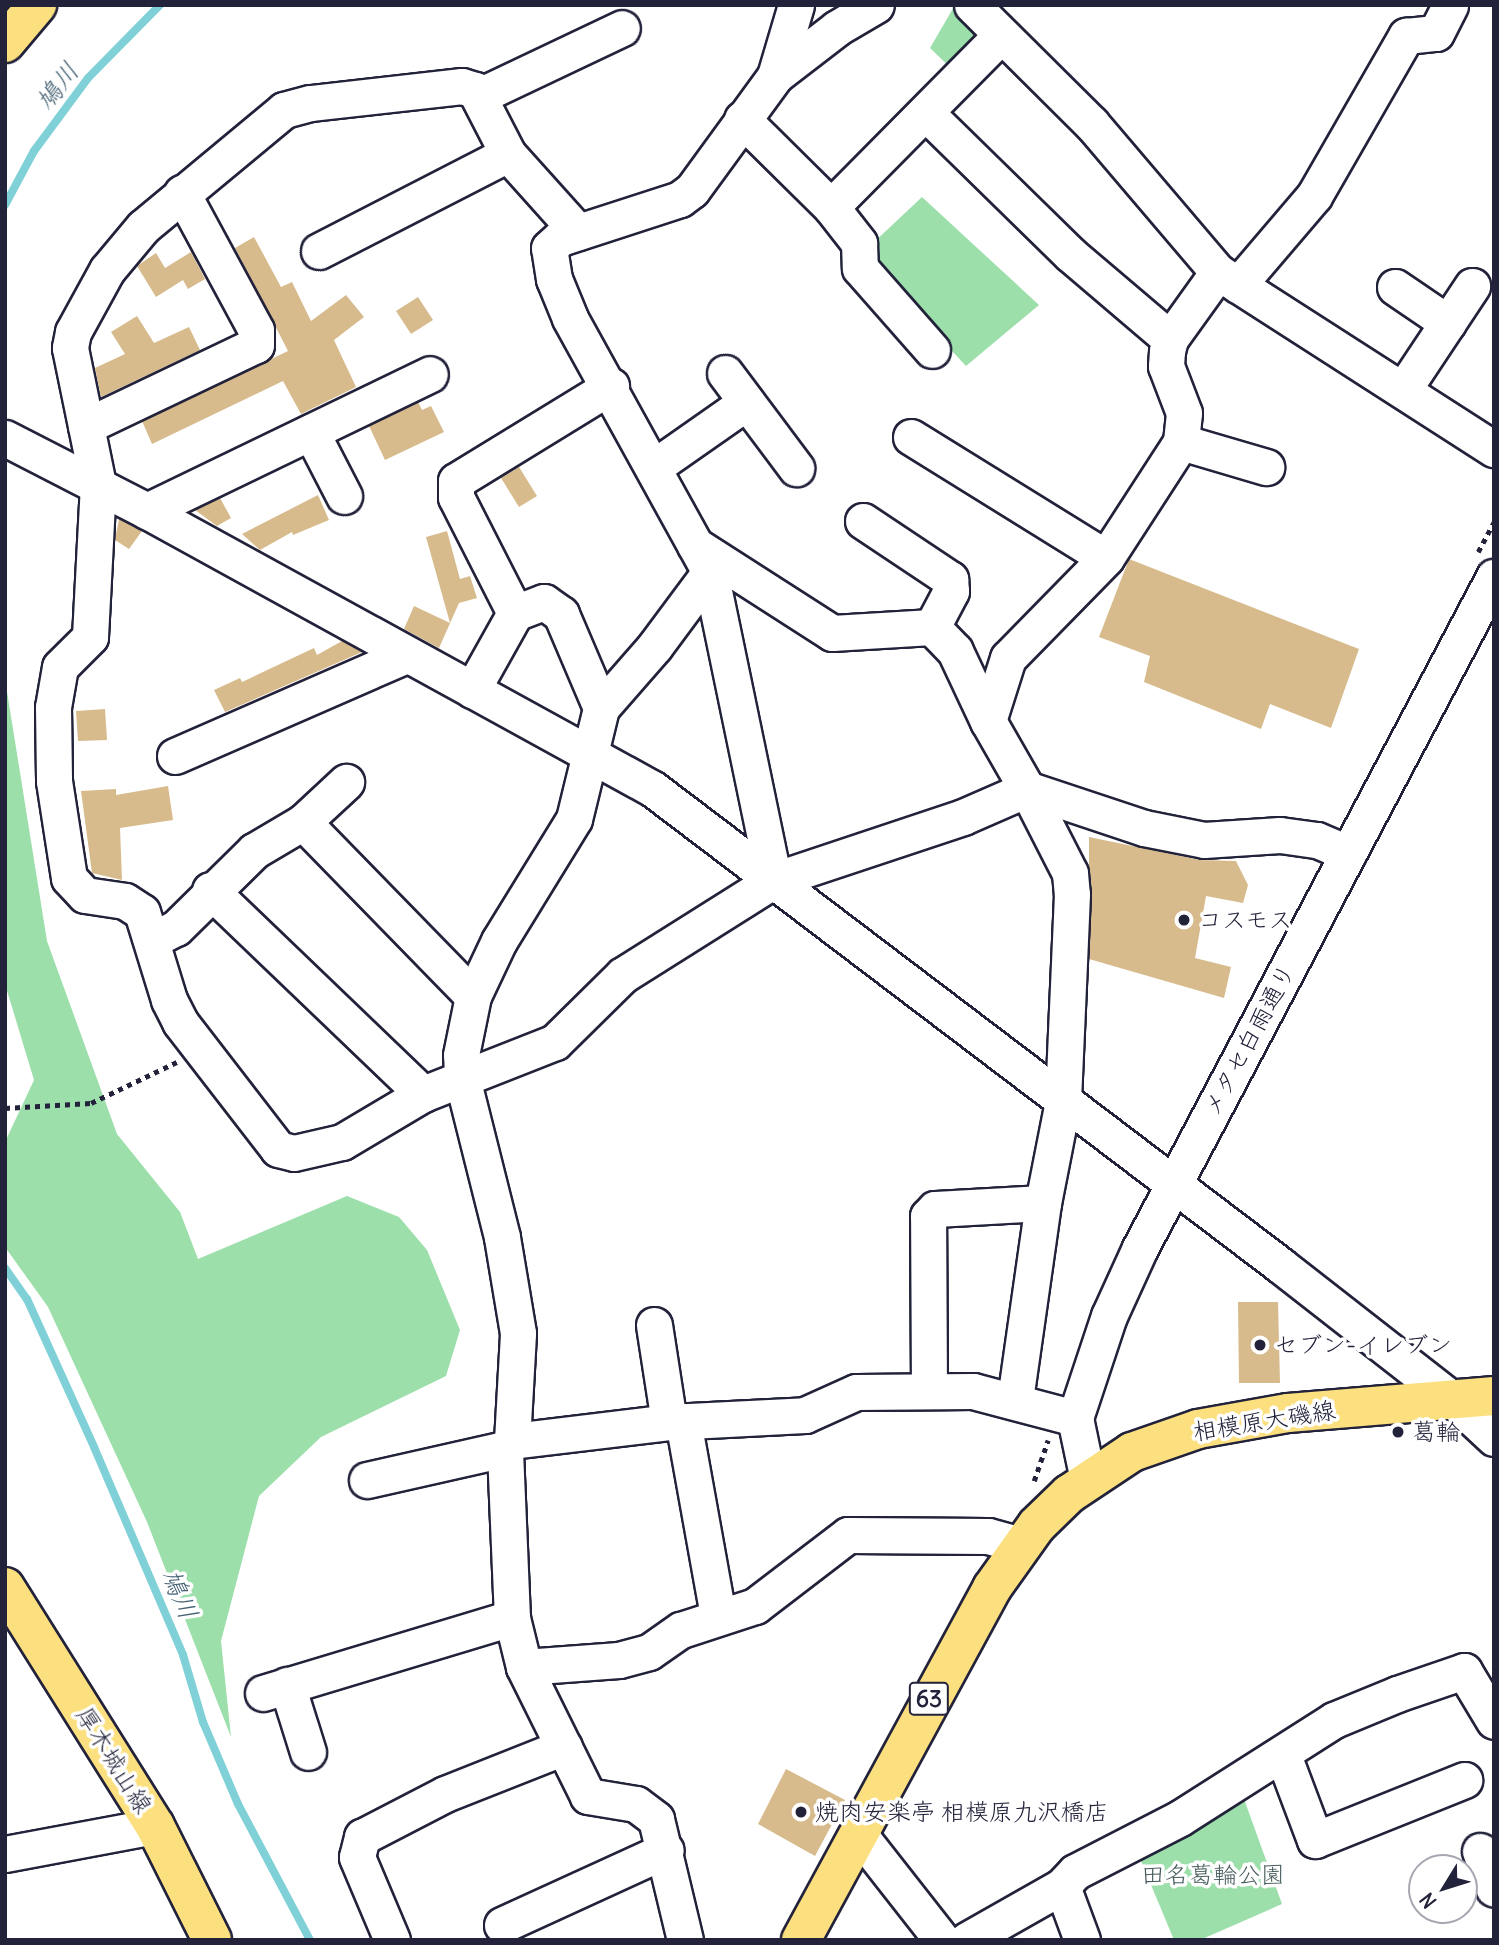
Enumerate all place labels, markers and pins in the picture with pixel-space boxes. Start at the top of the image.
place label: コスモス [1198,906,1294,934]
marker: コスモス [1176,912,1192,928]
place label: セブン-イレブン [1274,1331,1452,1359]
marker: セブン-イレブン [1252,1337,1268,1353]
place label: 葛輪 [1412,1418,1460,1446]
marker: 葛輪 [1390,1424,1406,1440]
place label: 焼肉安楽亭 相模原九沢橋店 [815,1798,1109,1826]
marker: 焼肉安楽亭 相模原九沢橋店 [793,1804,809,1820]

